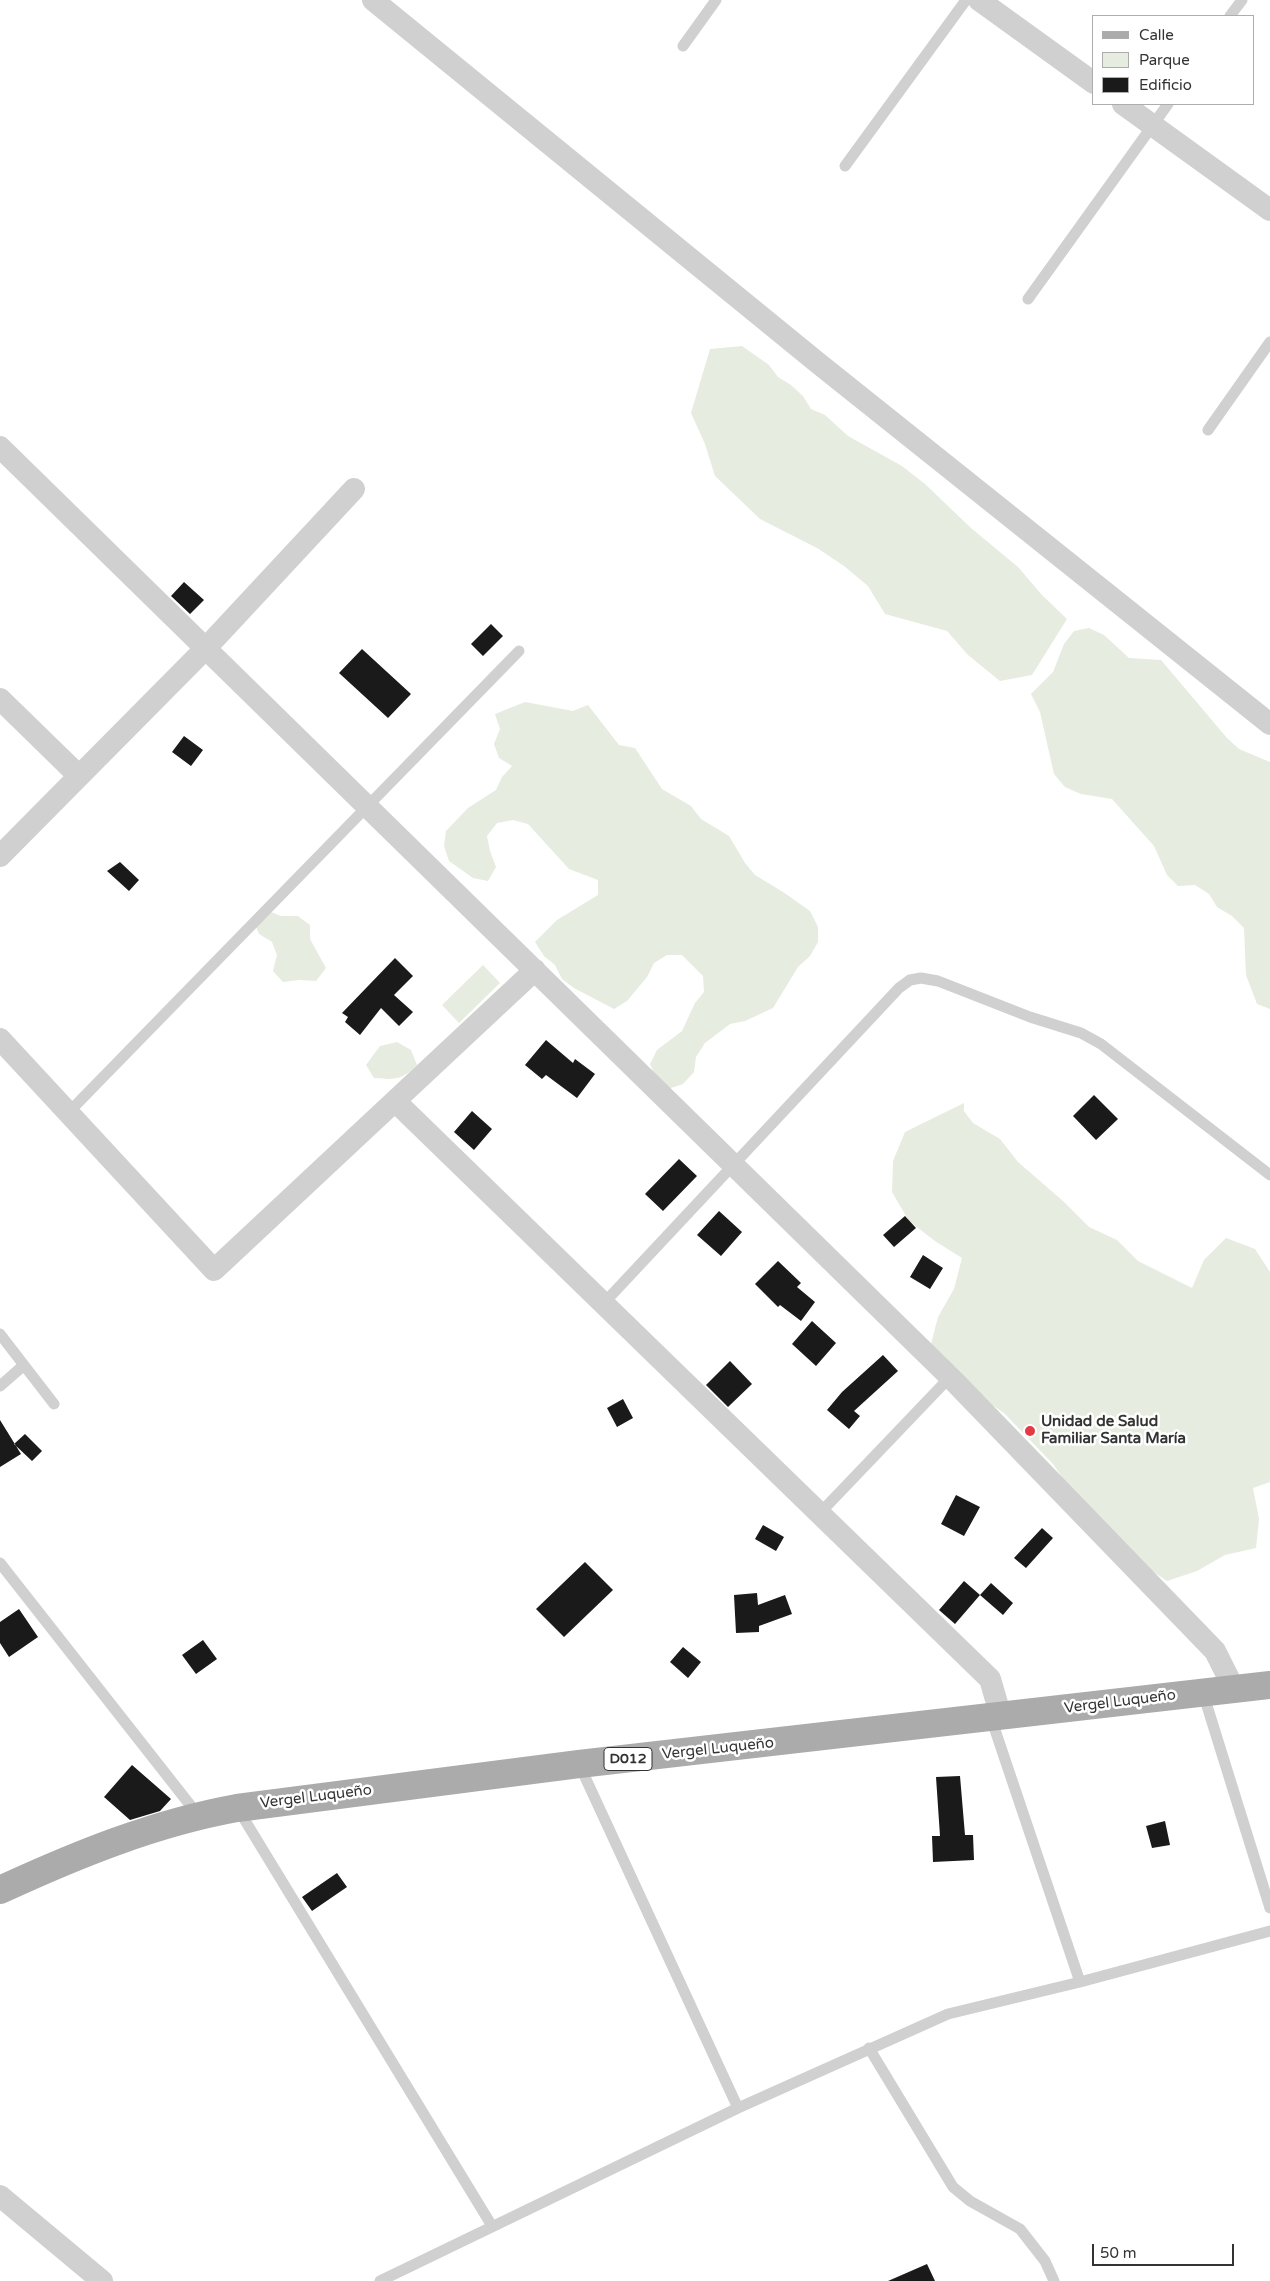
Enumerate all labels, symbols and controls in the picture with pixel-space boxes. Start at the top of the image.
legend [1092,15,1255,105]
text: Calle [1139,26,1174,44]
text: Parque [1139,51,1190,69]
text: Edificio [1139,76,1192,94]
place label: Unidad de Salud Familiar Santa María [1041,1413,1186,1448]
marker: Unidad de Salud Familiar Santa María [1023,1424,1037,1438]
street label: Vergel Luqueño [1063,1686,1177,1718]
street label: Vergel Luqueño [661,1734,775,1764]
road number: D012 [604,1748,652,1770]
street label: Vergel Luqueño [259,1781,373,1813]
scale bar [1095,2234,1238,2266]
text: 50 m [1100,2244,1137,2262]

